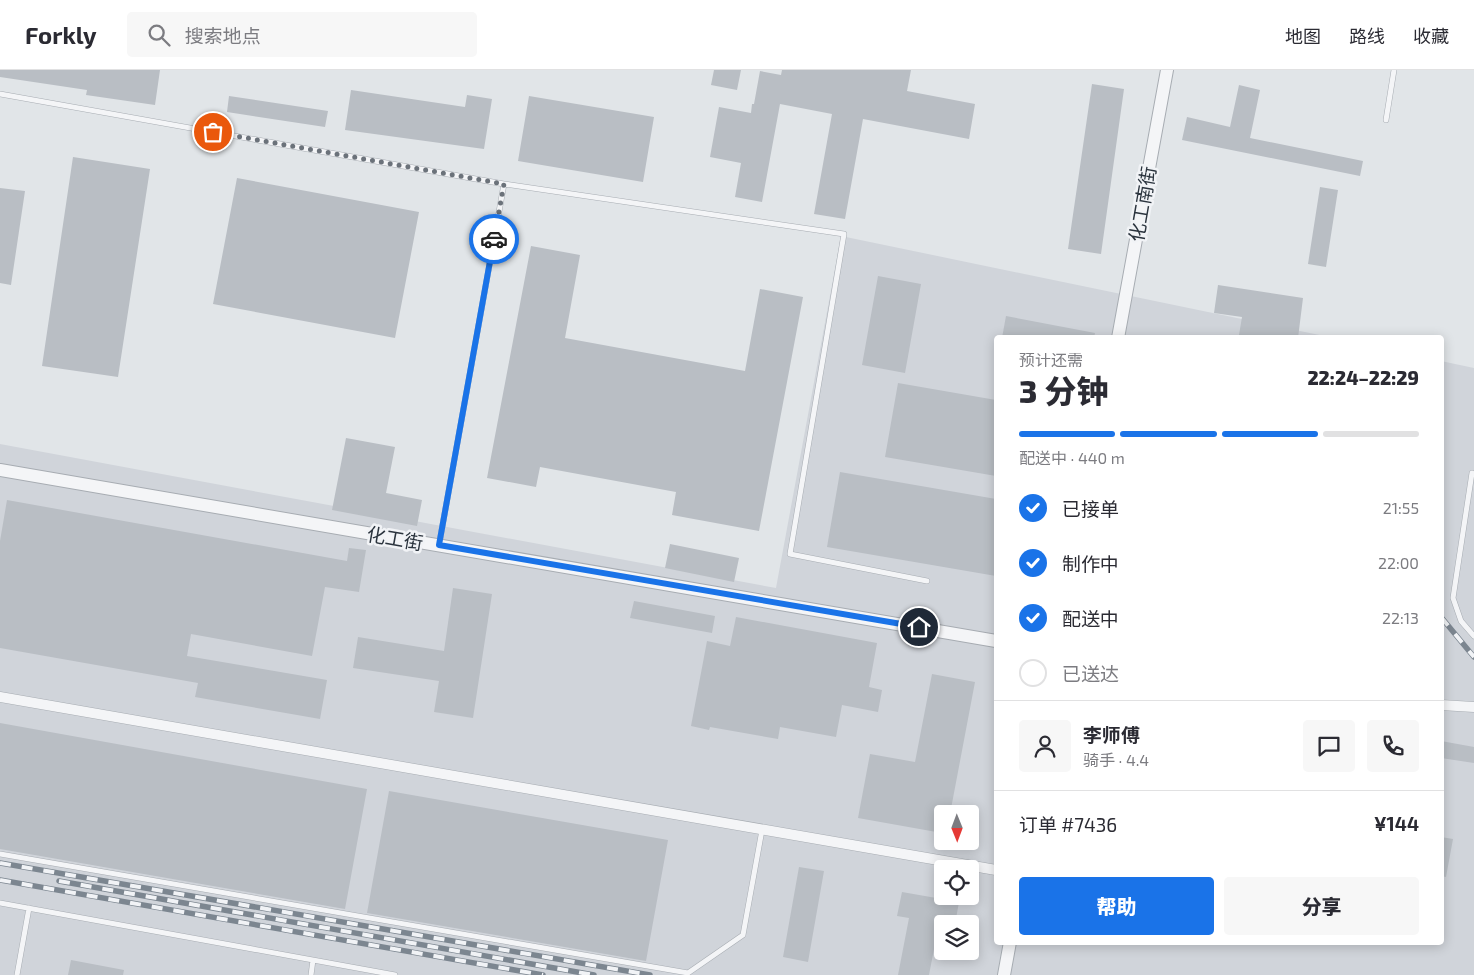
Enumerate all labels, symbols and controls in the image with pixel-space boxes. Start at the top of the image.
search box [127,12,477,57]
text: Forkly [25,20,97,49]
icon: search [145,21,173,49]
text: 搜索地点 [185,24,261,47]
text: 地图 [1285,25,1321,47]
text: 路线 [1349,25,1385,47]
text: 收藏 [1413,25,1449,47]
pin [192,111,234,153]
icon: bag [199,118,227,146]
street label: 化工南街 [1124,165,1160,243]
courier [469,214,519,264]
icon: car [480,225,508,253]
text: 预计还需 [1019,350,1083,369]
text: 22:24–22:29 [1307,366,1419,389]
text: 3 分钟 [1019,371,1108,409]
text: 配送中 · 440 m [1019,448,1125,467]
icon: check [1019,494,1047,522]
text: 已接单 [1062,497,1119,520]
text: 21:55 [1383,498,1419,517]
street label: 化工街 [365,522,425,554]
icon: check [1019,549,1047,577]
text: 制作中 [1062,552,1119,575]
text: 22:00 [1378,553,1419,572]
icon: check [1019,604,1047,632]
pin [898,606,940,648]
text: 配送中 [1062,607,1119,630]
text: 22:13 [1382,608,1419,627]
icon: home [905,613,933,641]
text: 已送达 [1062,662,1119,685]
button: person [1019,720,1071,772]
button: chat [1303,720,1355,772]
button: phone [1367,720,1419,772]
text: 李师傅 [1083,723,1140,746]
text: 骑手 · 4.4 [1083,750,1149,769]
north arrow [934,805,979,850]
map controls [934,805,979,960]
text: ¥144 [1374,812,1419,835]
text: 订单 #7436 [1019,813,1117,836]
button: locate [934,860,979,905]
button: 帮助 [1019,877,1214,935]
button: 分享 [1224,877,1419,935]
button: layers [934,915,979,960]

